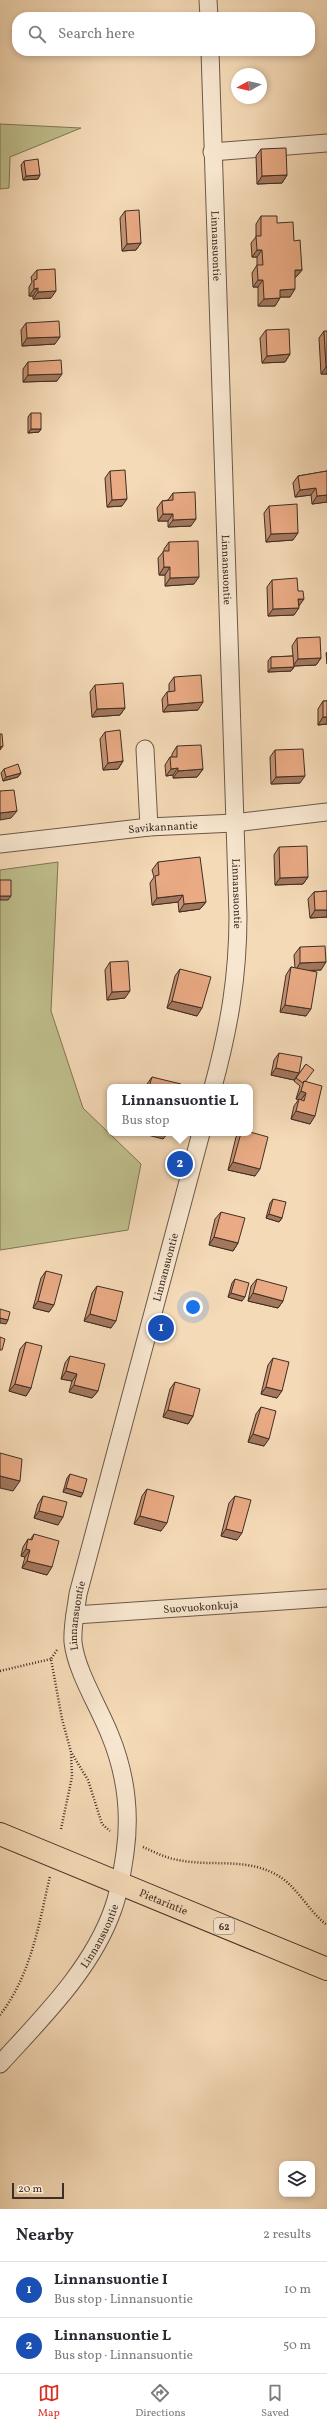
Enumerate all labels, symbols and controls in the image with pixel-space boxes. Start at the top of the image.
search box [12,12,315,56]
icon: search [26,23,48,45]
text: Search here [58,24,135,45]
north arrow [231,68,267,104]
street label: Linnansuontie [206,210,223,281]
street label: Linnansuontie [217,534,234,605]
street label: Savikannantie [128,819,198,838]
street label: Linnansuontie [227,858,244,929]
popup [107,1084,253,1136]
text: Linnansuontie L [122,1091,238,1112]
text: Bus stop [122,1112,170,1130]
pin: 2 [167,1149,193,1179]
street label: Linnansuontie [150,1232,183,1304]
your location [183,1297,203,1317]
pin: 1 [148,1313,174,1343]
street label: Linnansuontie [67,1579,90,1652]
street label: Suovuokonkuja [163,1598,239,1618]
street label: Pietarintie [137,1886,190,1920]
street label: Linnansuontie [78,1902,123,1972]
road number: 62 [214,1918,234,1934]
map controls [279,2161,315,2197]
button: layers [279,2161,315,2197]
scale bar [12,2181,64,2200]
text: 20 m [18,2182,42,2197]
text: Nearby [16,2224,74,2247]
text: 2 results [263,2226,311,2244]
text: Linnansuontie I [54,2270,168,2291]
text: 1 [26,2281,32,2299]
text: 10 m [284,2281,311,2299]
text: Bus stop · Linnansuontie [54,2291,193,2309]
text: Linnansuontie L [54,2326,171,2347]
text: 2 [26,2337,32,2355]
text: 50 m [283,2337,311,2355]
text: Bus stop · Linnansuontie [54,2347,193,2365]
tab: Map [38,2382,60,2421]
tab: Directions [135,2382,186,2421]
tab: Saved [261,2382,289,2421]

